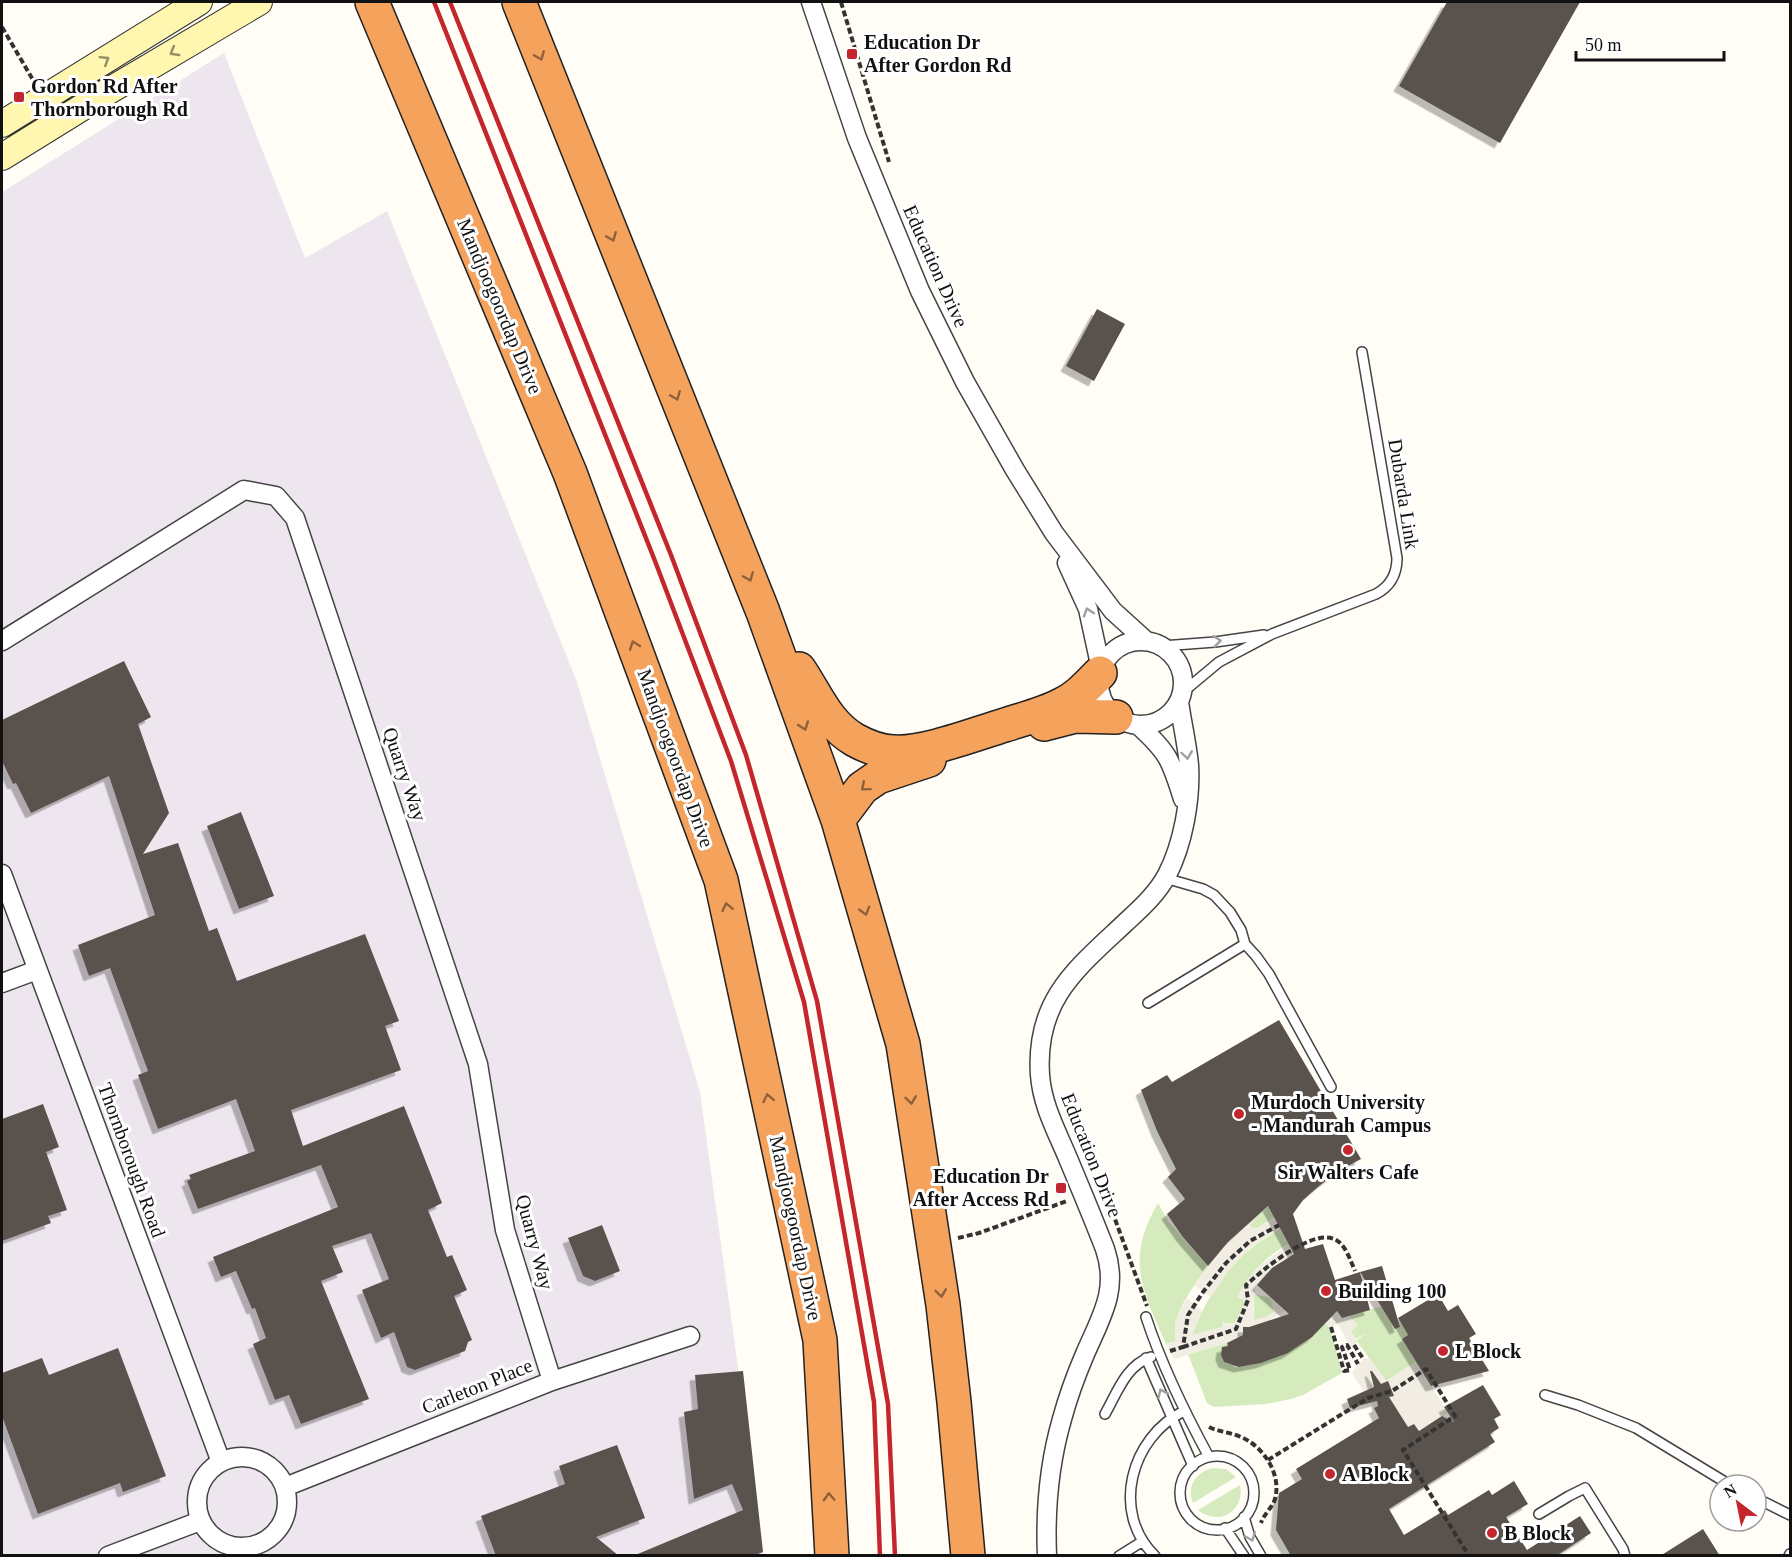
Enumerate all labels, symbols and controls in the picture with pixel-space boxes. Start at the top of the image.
scale bar [1576,24,1724,62]
place label: Education Dr After Gordon Rd [864,31,1011,76]
text: 50 m [1585,35,1622,55]
one-way arrow [170,45,180,56]
marker: Education Dr After Gordon Rd [845,47,859,61]
one-way arrow [533,50,545,61]
one-way arrow [99,56,109,68]
place label: Gordon Rd After Thornborough Rd [31,75,188,121]
marker: Gordon Rd After Thornborough Rd [12,90,26,104]
street label: Education Drive [899,201,973,331]
street label: Mandjoogoordap Drive [452,215,547,397]
one-way arrow [605,231,618,242]
one-way arrow [669,389,681,400]
street label: Dubarda Link [1384,437,1424,551]
one-way arrow [742,570,754,581]
one-way arrow [1083,607,1095,618]
one-way arrow [1213,636,1222,648]
one-way arrow [628,640,641,650]
street label: Mandjoogoordap Drive [633,666,719,851]
one-way arrow [797,720,810,731]
street label: Quarry Way [378,724,431,824]
one-way arrow [1181,751,1193,760]
one-way arrow [861,780,872,791]
one-way arrow [721,903,734,913]
one-way arrow [858,905,870,916]
street label: Thornborough Road [93,1080,170,1241]
street label: Education Drive [1057,1090,1127,1220]
place label: Murdoch University - Mandurah Campus [1251,1091,1431,1137]
one-way arrow [762,1093,775,1103]
one-way arrow [905,1095,917,1105]
marker: Murdoch University - Mandurah Campus [1232,1107,1246,1121]
street label: Mandjoogoordap Drive [765,1134,826,1323]
marker: Sir Walters Cafe [1341,1143,1355,1157]
place label: Sir Walters Cafe [1277,1161,1419,1183]
place label: Education Dr After Access Rd [913,1165,1049,1210]
marker: Education Dr After Access Rd [1054,1181,1068,1195]
street label: Quarry Way [511,1192,558,1292]
place label: Building 100 [1338,1280,1446,1303]
marker: Building 100 [1319,1284,1333,1298]
one-way arrow [934,1288,946,1297]
place label: L Block [1455,1340,1522,1362]
marker: L Block [1436,1344,1450,1358]
street label: Carleton Place [419,1354,536,1418]
one-way arrow [1157,1388,1169,1399]
place label: A Block [1342,1463,1410,1485]
marker: A Block [1323,1467,1337,1481]
north arrow [1708,1473,1768,1533]
text: N [1721,1480,1740,1501]
one-way arrow [822,1493,835,1502]
place label: B Block [1504,1522,1572,1544]
marker: B Block [1485,1526,1499,1540]
one-way arrow [1244,1531,1256,1542]

